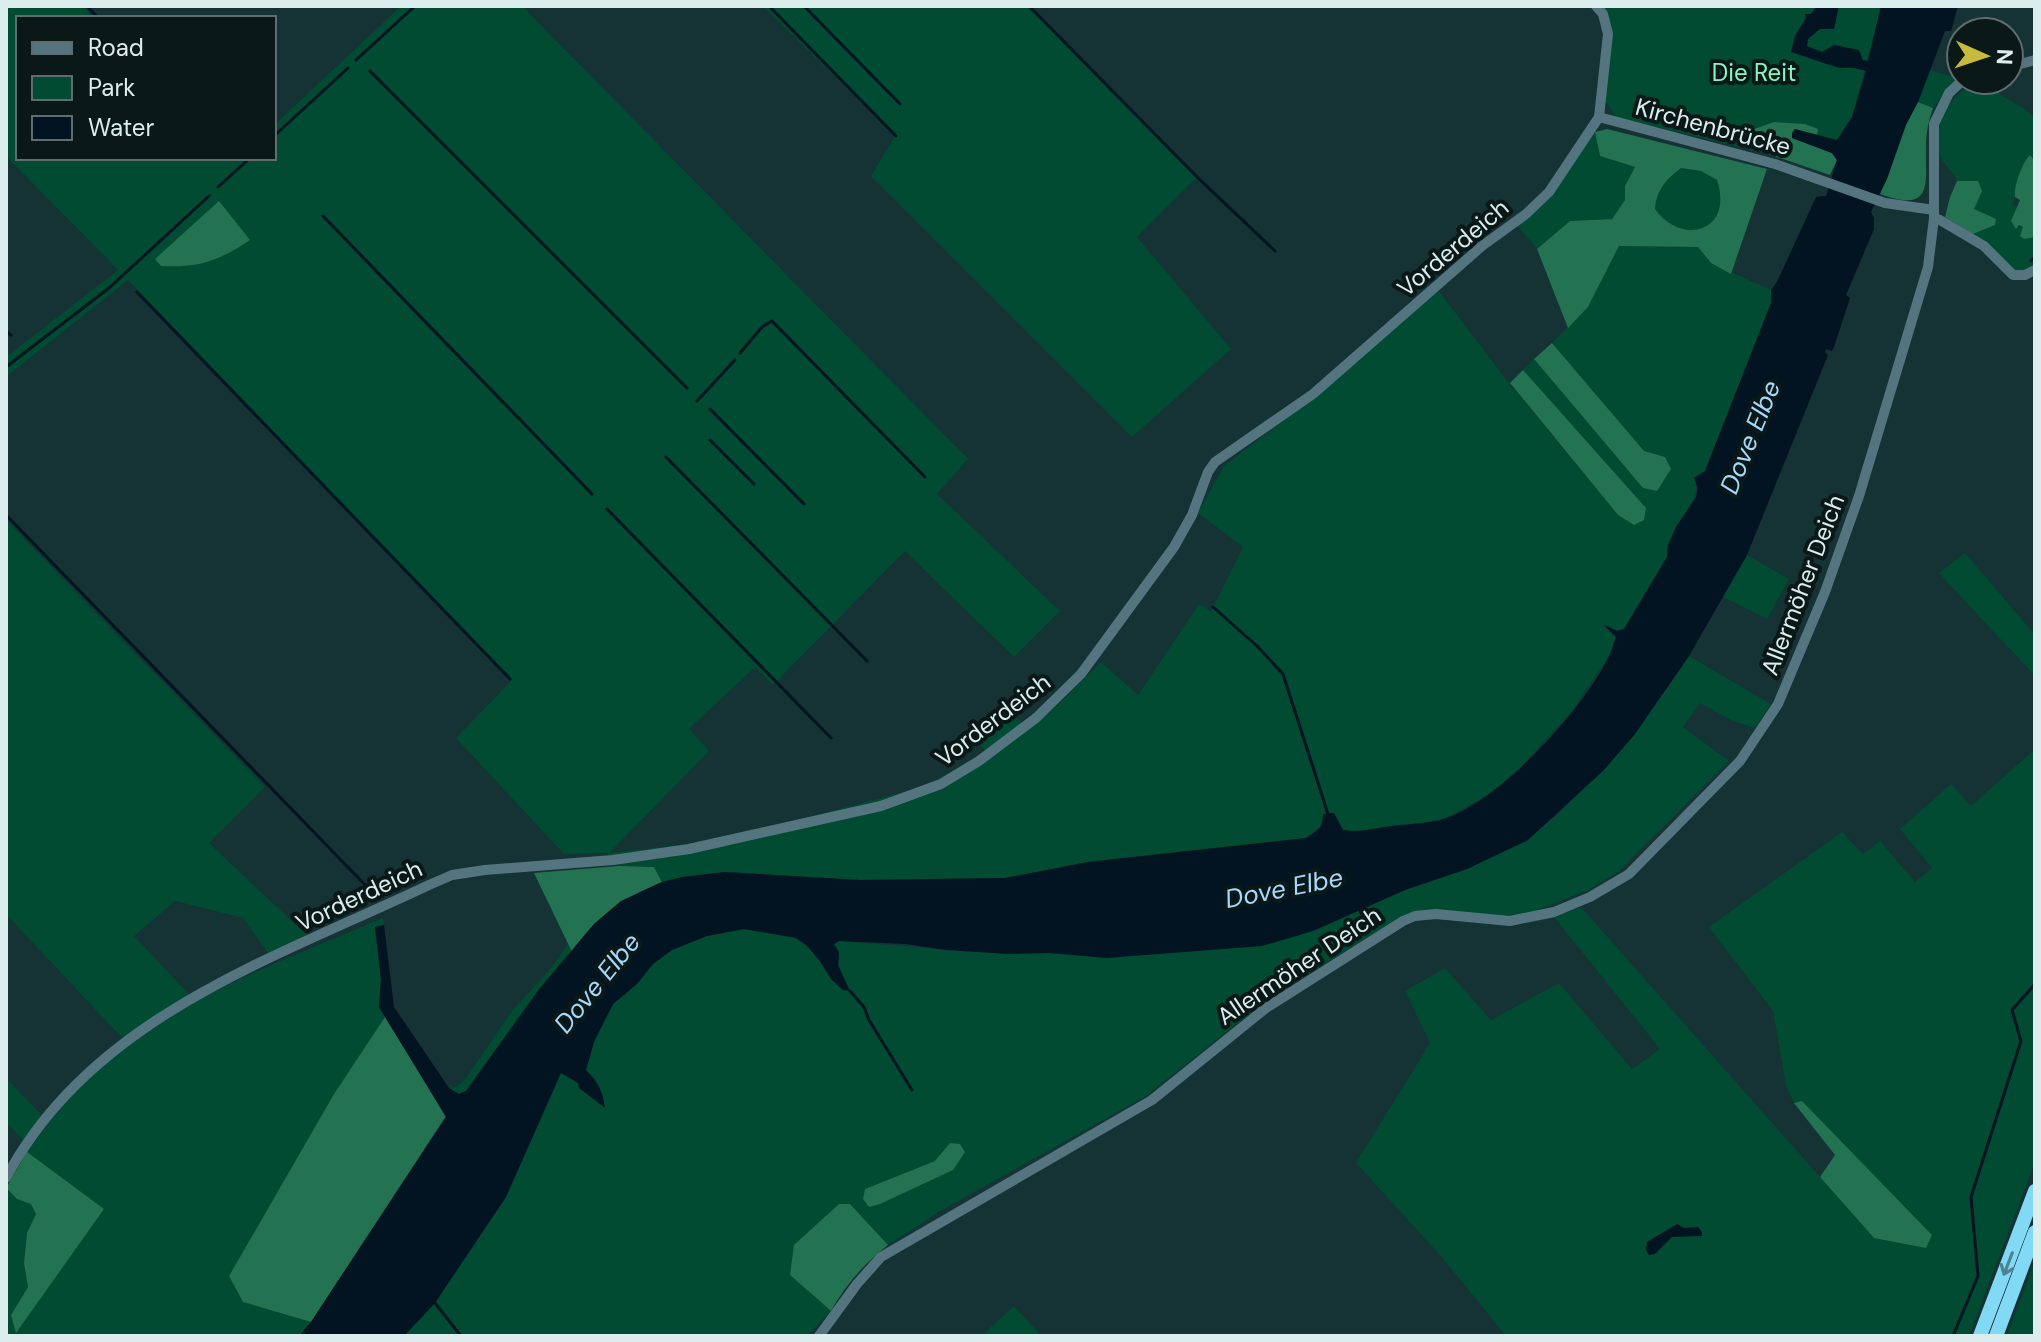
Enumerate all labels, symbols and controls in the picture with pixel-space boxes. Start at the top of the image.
legend [16,16,276,160]
north arrow [1945,16,2025,96]
text: Road [88,32,144,63]
text: N [1990,48,2019,66]
park label: Die Reit [1712,57,1796,88]
text: Park [88,72,135,103]
street label: Kirchenbrücke [1632,91,1794,162]
text: Water [88,112,154,143]
street label: Vorderdeich [1391,192,1515,303]
water label: Dove Elbe [1712,375,1788,499]
street label: Allermöher Deich [1754,490,1851,679]
street label: Vorderdeich [929,666,1056,773]
street label: Vorderdeich [291,853,427,938]
water label: Dove Elbe [1222,860,1346,916]
street label: Allermöher Deich [1211,899,1387,1032]
water label: Dove Elbe [546,926,648,1040]
one-way arrow [2000,1251,2014,1276]

